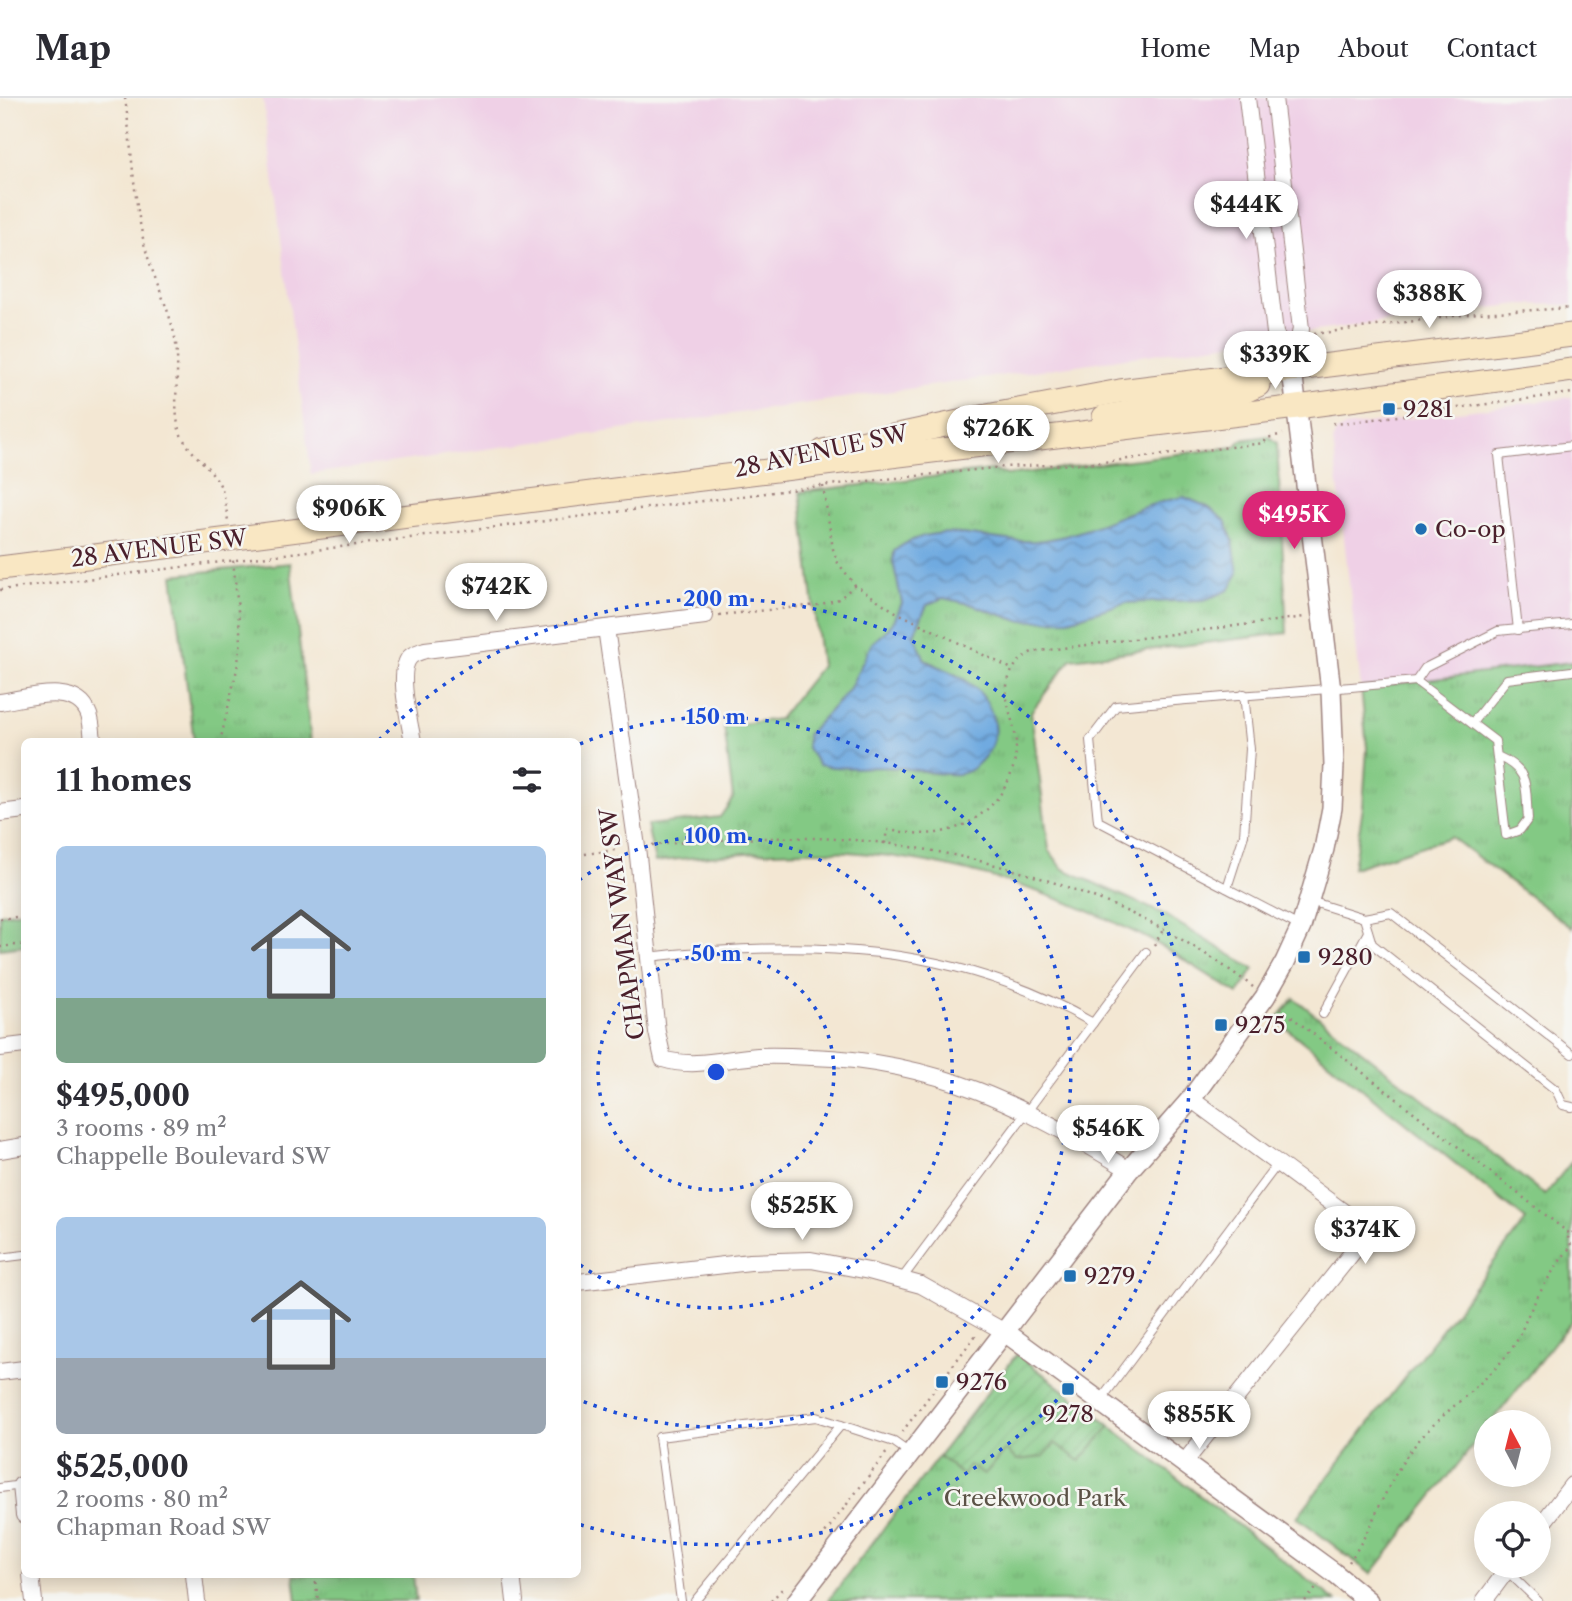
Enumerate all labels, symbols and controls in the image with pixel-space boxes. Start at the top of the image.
text: Map [35,28,111,69]
text: Home [1140,34,1211,63]
text: Map [1249,34,1300,63]
text: About [1338,34,1409,63]
text: Contact [1447,34,1537,63]
pin: $444K [1197,181,1295,241]
text: $444K [1210,190,1282,218]
pin: $388K [1380,271,1478,330]
text: $388K [1393,279,1465,307]
pin: $339K [1226,331,1324,391]
text: $339K [1240,340,1310,368]
place label: 9281 [1403,395,1453,423]
marker: 9281 [1381,401,1397,417]
pin: $726K [949,406,1047,465]
text: $726K [963,414,1033,442]
street label: 28 AVENUE SW [731,419,911,483]
pin: $906K [300,486,398,545]
pin: $495K [1245,491,1343,551]
text: $906K [312,494,386,522]
text: $495K [1258,500,1330,528]
place label: Co-op [1435,515,1506,543]
marker: Co-op [1413,521,1429,537]
street label: 28 AVENUE SW [69,523,250,573]
pin: $742K [447,564,545,623]
text: $742K [461,572,531,600]
text: 200 m [683,586,749,611]
text: 150 m [686,704,746,729]
icon: filters [508,761,546,799]
text: 11 homes [56,762,192,799]
street label: CHAPMAN WAY SW [594,806,650,1041]
text: 100 m [685,823,747,848]
icon: home [238,891,364,1017]
text: 50 m [690,941,742,966]
place label: 9280 [1318,943,1373,971]
marker: 9280 [1296,949,1312,965]
place label: 9275 [1235,1011,1286,1039]
marker: 9275 [1213,1017,1229,1033]
centre of rings [704,1060,728,1084]
text: $495,000 [56,1077,190,1114]
pin: $546K [1059,1105,1157,1165]
text: 3 rooms · 89 m² [56,1114,227,1142]
text: $546K [1072,1114,1144,1142]
text: Chappelle Boulevard SW [56,1142,330,1170]
pin: $525K [753,1182,851,1242]
text: $525K [767,1191,837,1219]
pin: $374K [1316,1206,1414,1266]
text: $374K [1330,1215,1400,1243]
icon: home [238,1262,364,1388]
place label: 9279 [1084,1262,1136,1290]
marker: 9279 [1062,1268,1078,1284]
place label: 9276 [956,1368,1007,1396]
marker: 9276 [934,1374,950,1390]
marker: 9278 [1060,1381,1076,1397]
pin: $855K [1150,1392,1248,1451]
place label: 9278 [1042,1400,1094,1428]
text: $855K [1164,1400,1234,1428]
north arrow [1474,1410,1550,1488]
map controls [1474,1410,1551,1578]
text: $525,000 [56,1448,189,1485]
park label: Creekwood Park [944,1484,1128,1512]
text: 2 rooms · 80 m² [56,1485,228,1513]
button: locate [1474,1501,1551,1578]
text: Chapman Road SW [56,1513,270,1541]

